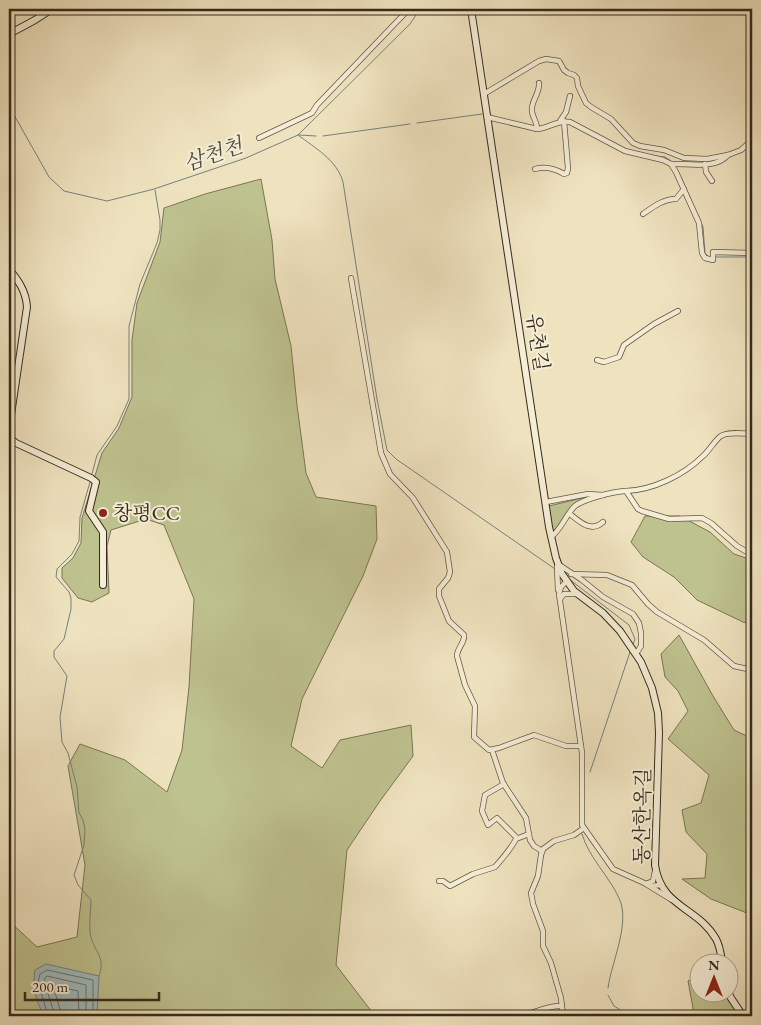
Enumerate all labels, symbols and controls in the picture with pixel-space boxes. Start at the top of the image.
water label: 삼천천 [180,131,248,177]
street label: 유천길 [521,311,555,373]
place label: 창평CC [113,500,180,526]
marker: 창평CC [97,507,109,519]
street label: 동산한옥길 [628,767,656,865]
north arrow [688,952,738,1002]
text: N [708,956,720,974]
scale bar [25,970,159,1002]
text: 200 m [32,977,69,996]

